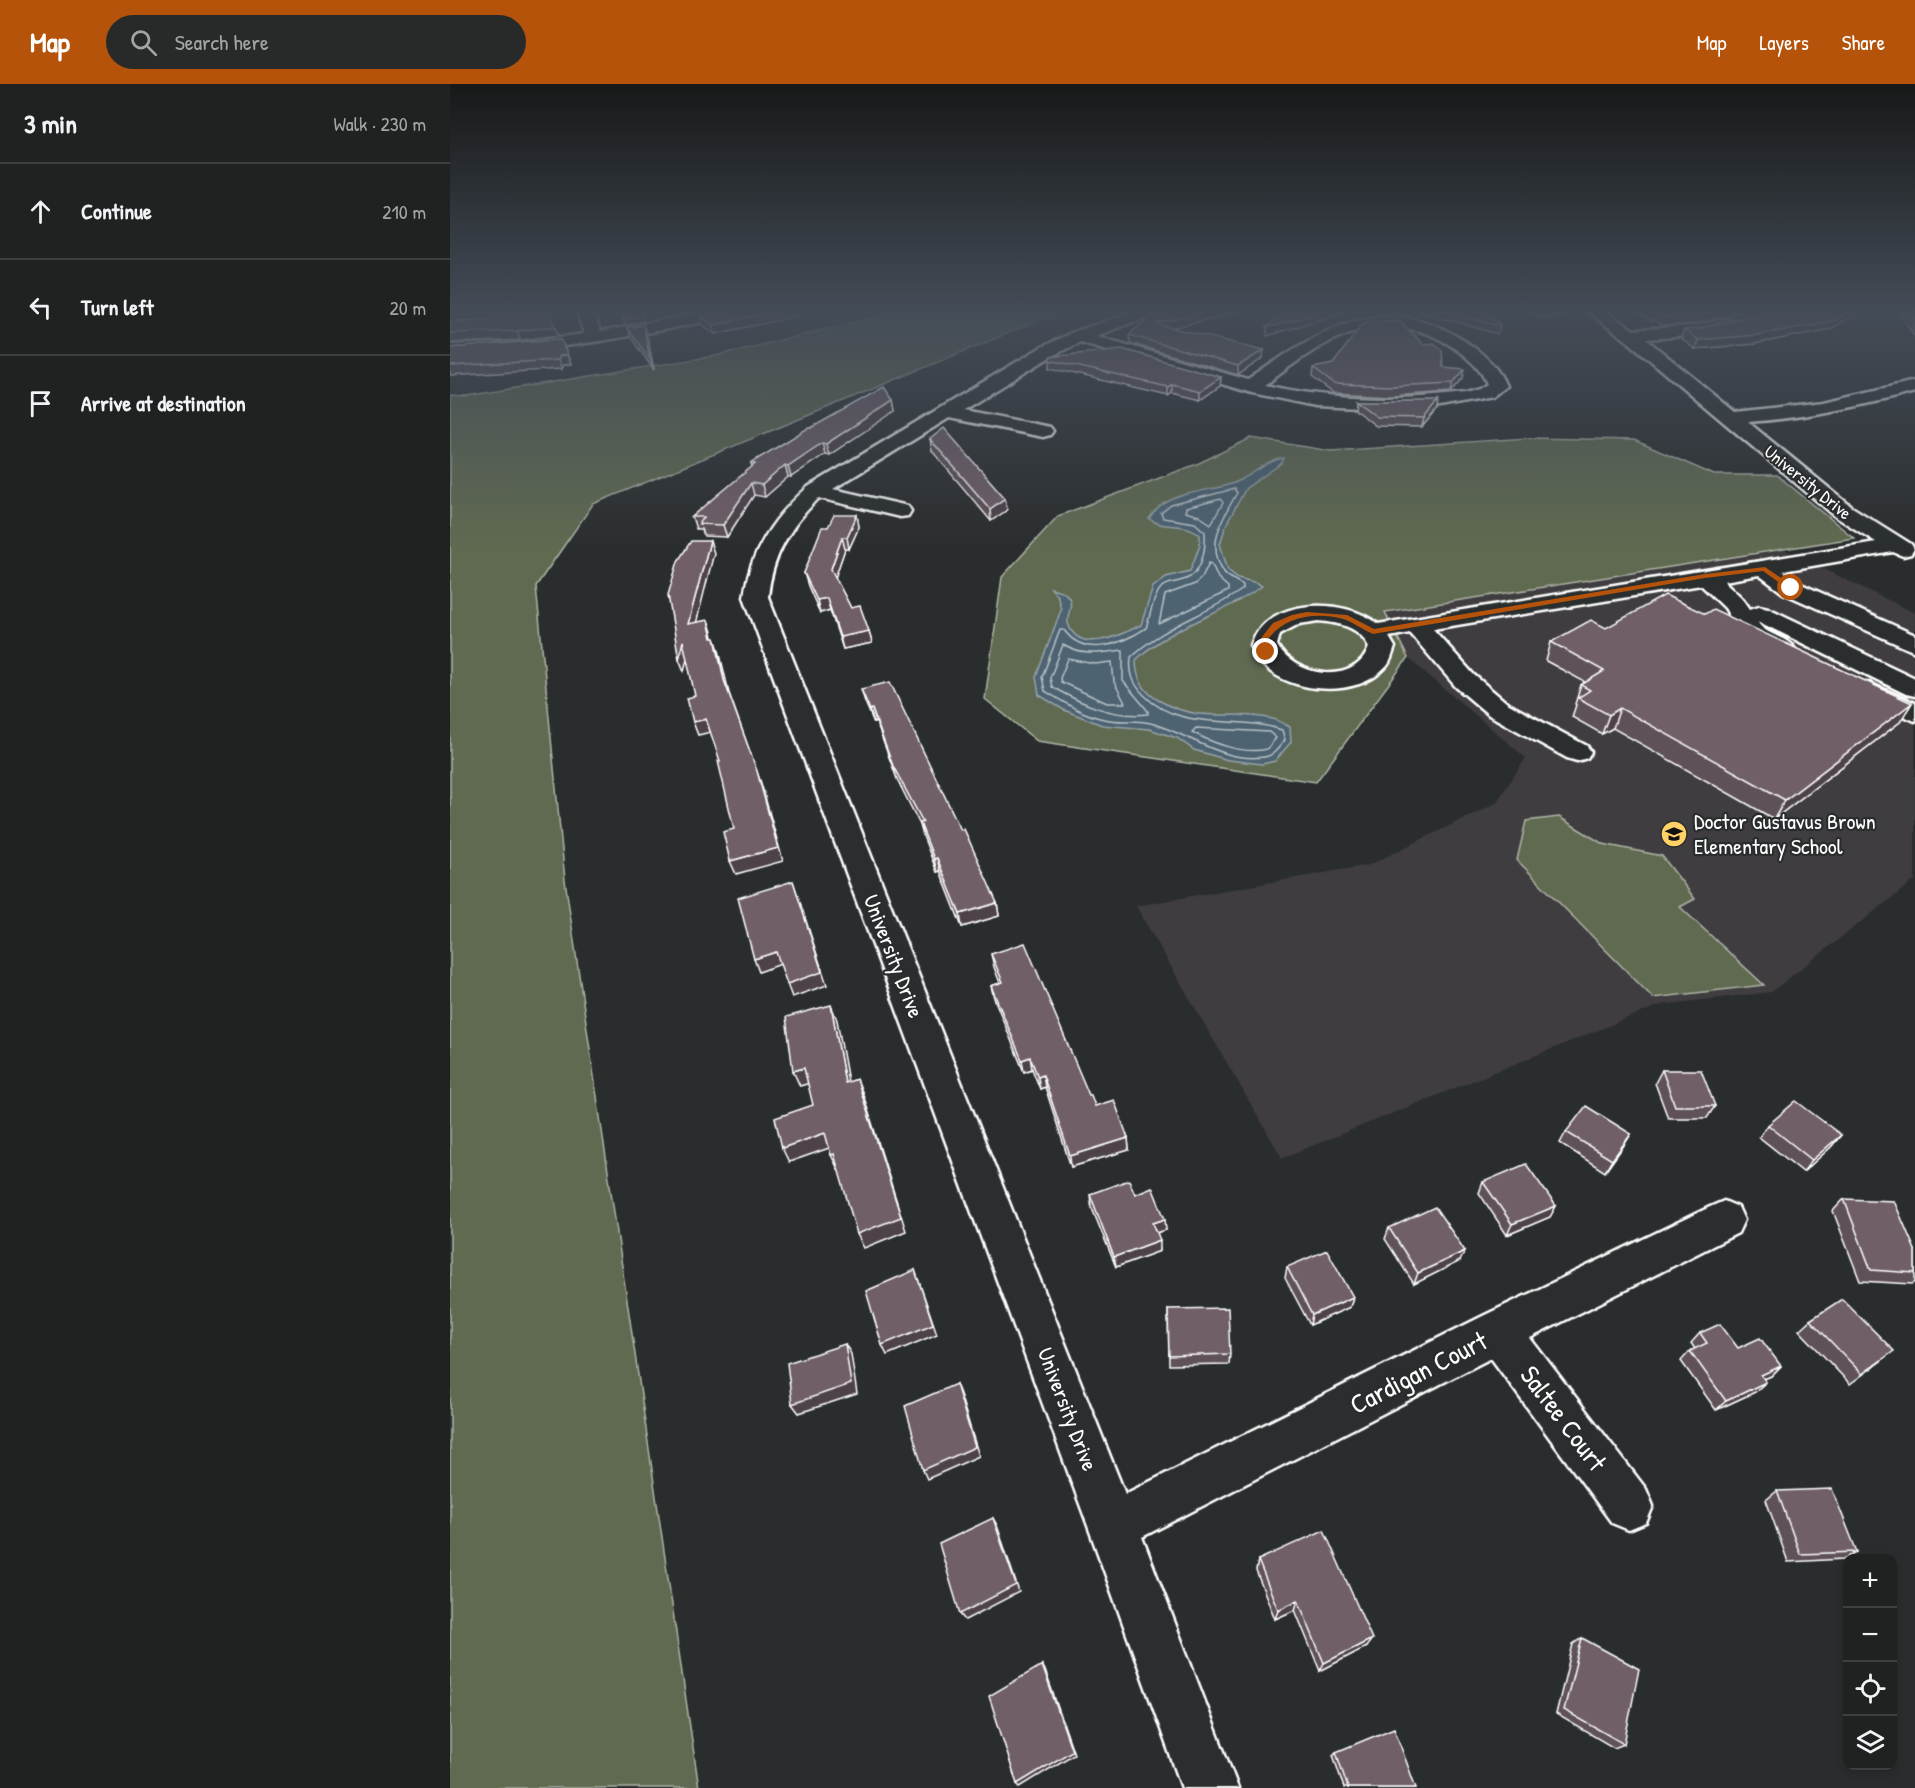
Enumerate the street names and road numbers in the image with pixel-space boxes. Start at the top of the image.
street label: University Drive [1759,439,1857,525]
street label: University Drive [857,890,931,1022]
street label: Cardigan Court [1343,1322,1494,1423]
street label: University Drive [1031,1343,1105,1475]
street label: Saltee Court [1513,1358,1616,1479]

